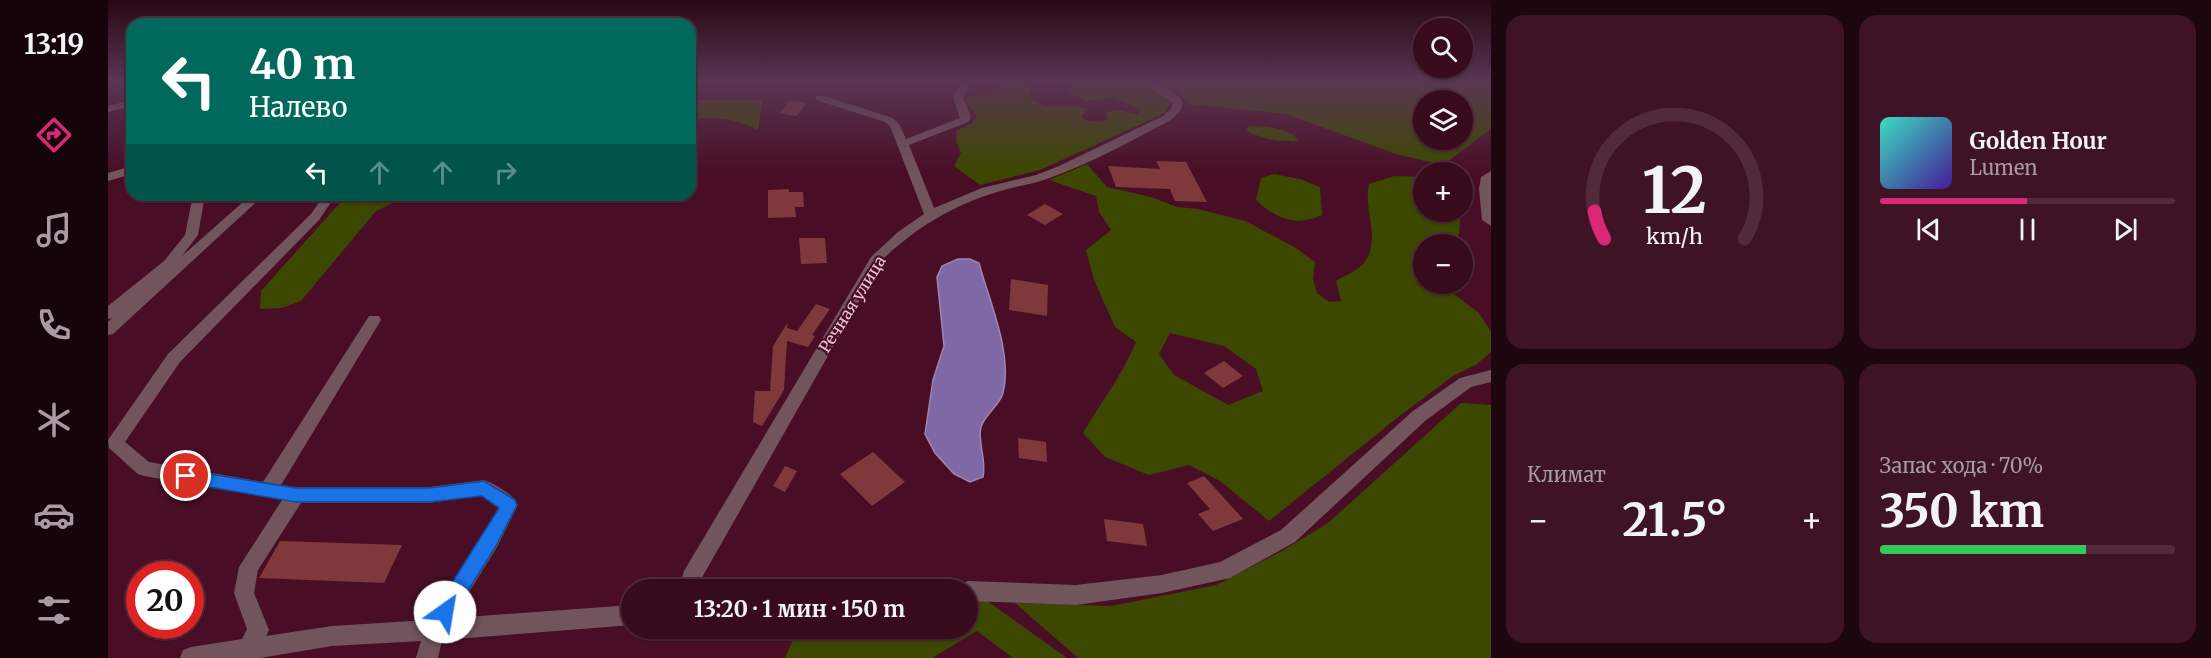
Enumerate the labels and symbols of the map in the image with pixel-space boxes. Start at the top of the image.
street label: Речная улица [814,251,890,356]
pin [160,450,211,501]
speed limit sign: 20 [126,561,204,639]
position arrow [413,580,477,644]

